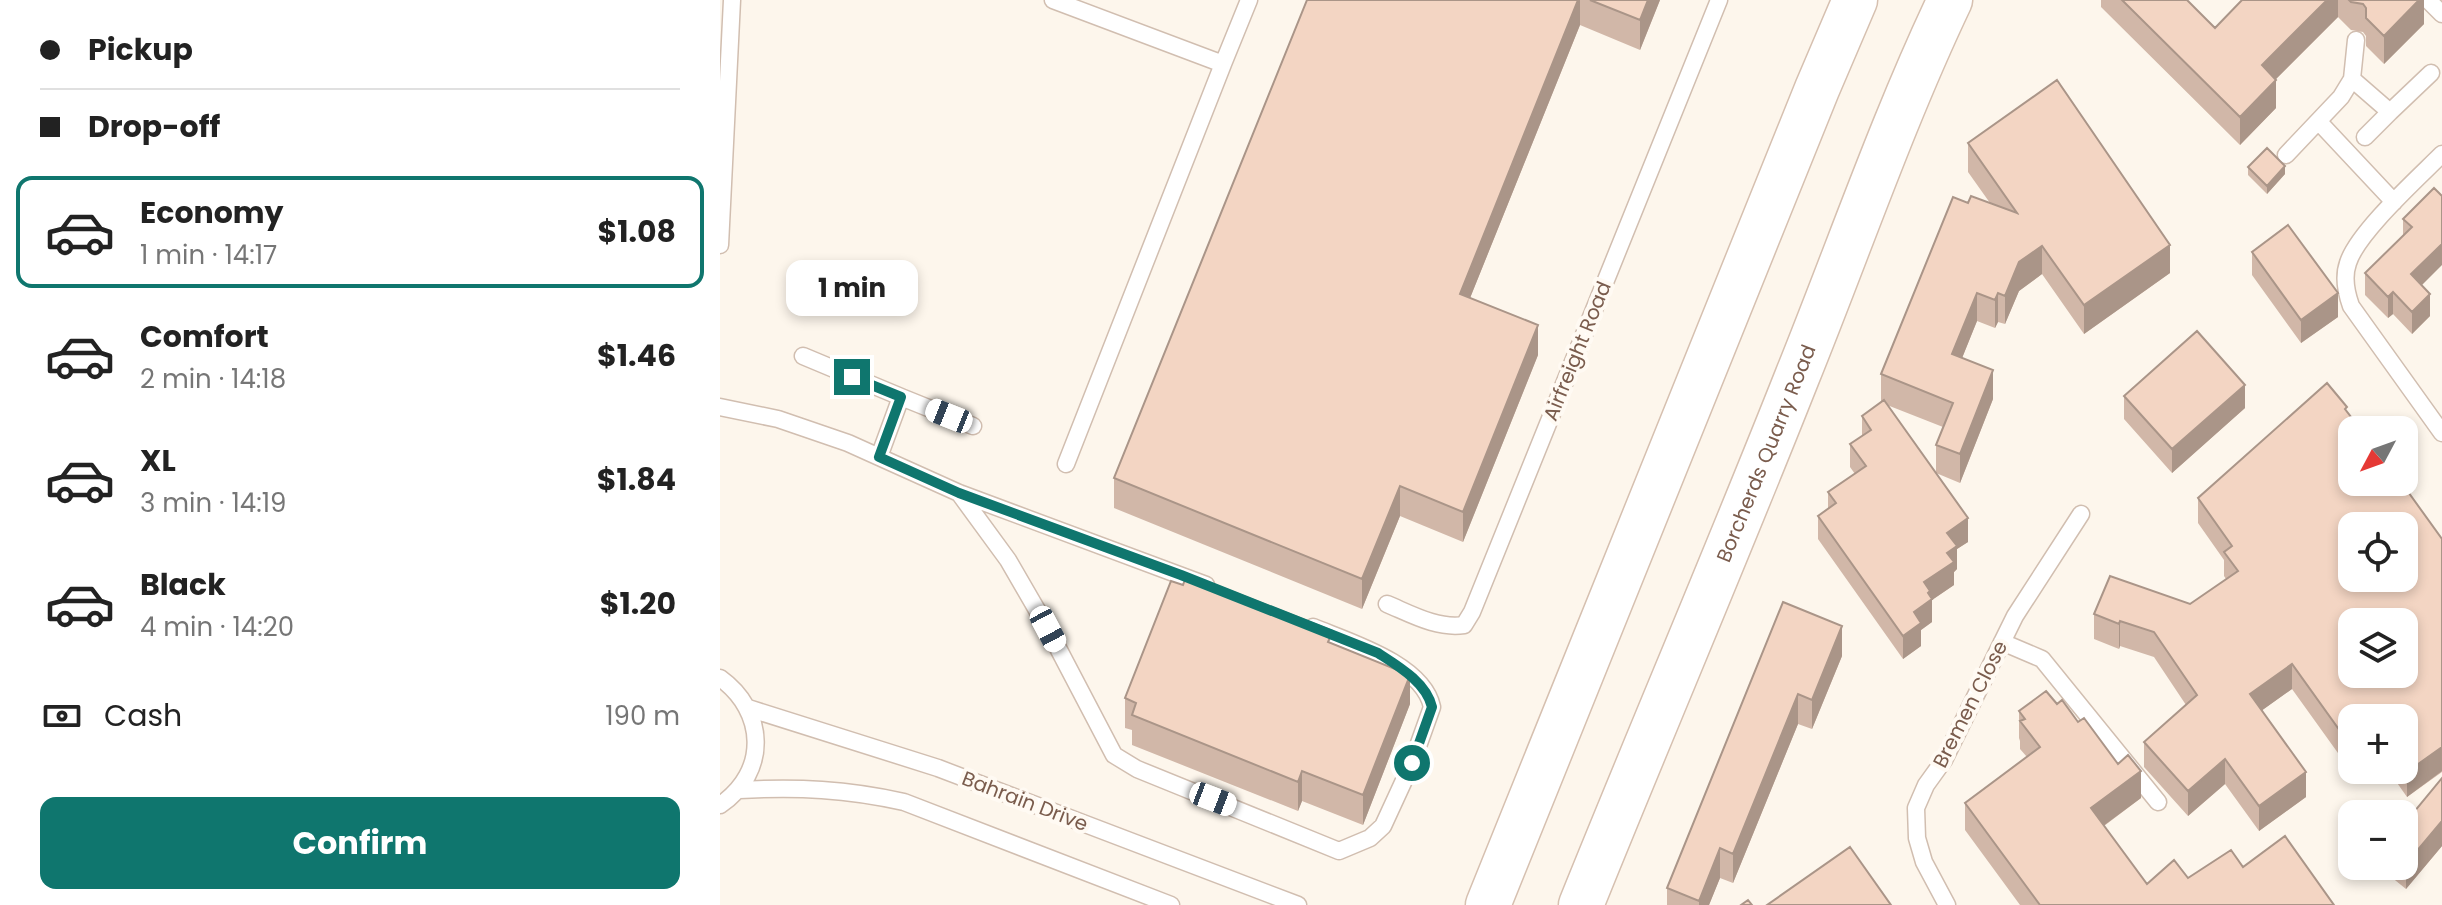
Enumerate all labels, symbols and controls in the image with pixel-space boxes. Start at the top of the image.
text: Pickup [88,28,193,71]
text: Drop-off [88,105,220,148]
text: Economy [140,191,284,234]
icon: car [44,196,116,268]
text: $1.08 [598,210,676,253]
text: 1 min · 14:17 [140,237,277,273]
callout: 1 min [786,261,918,317]
text: 1 min [818,270,886,306]
street label: Airfreight Road [1536,277,1618,425]
text: Comfort [140,315,269,358]
icon: car [44,320,116,392]
text: $1.46 [597,334,676,377]
street label: Borcherds Quarry Road [1710,341,1823,567]
route end [834,359,870,395]
text: 2 min · 14:18 [140,361,286,397]
car [922,396,976,436]
north arrow [2338,416,2418,496]
map controls [2338,416,2418,880]
text: XL [140,439,176,482]
icon: car [44,444,116,516]
text: $1.84 [597,458,676,501]
text: 3 min · 14:19 [140,485,286,521]
button: locate [2338,512,2418,592]
text: Black [140,563,226,606]
icon: car [44,568,116,640]
text: $1.20 [600,582,676,625]
car [1026,602,1070,656]
button: layers [2338,608,2418,688]
text: 4 min · 14:20 [140,609,294,645]
street label: Bremen Close [1926,636,2014,772]
icon: cash [40,694,84,738]
text: Cash [104,694,182,737]
text: 190 m [605,698,680,734]
button: + [2338,704,2418,784]
route start [1394,745,1430,781]
street label: Bahrain Drive [958,764,1092,838]
car [1186,779,1240,819]
button: Confirm [40,797,680,889]
button: − [2338,800,2418,880]

